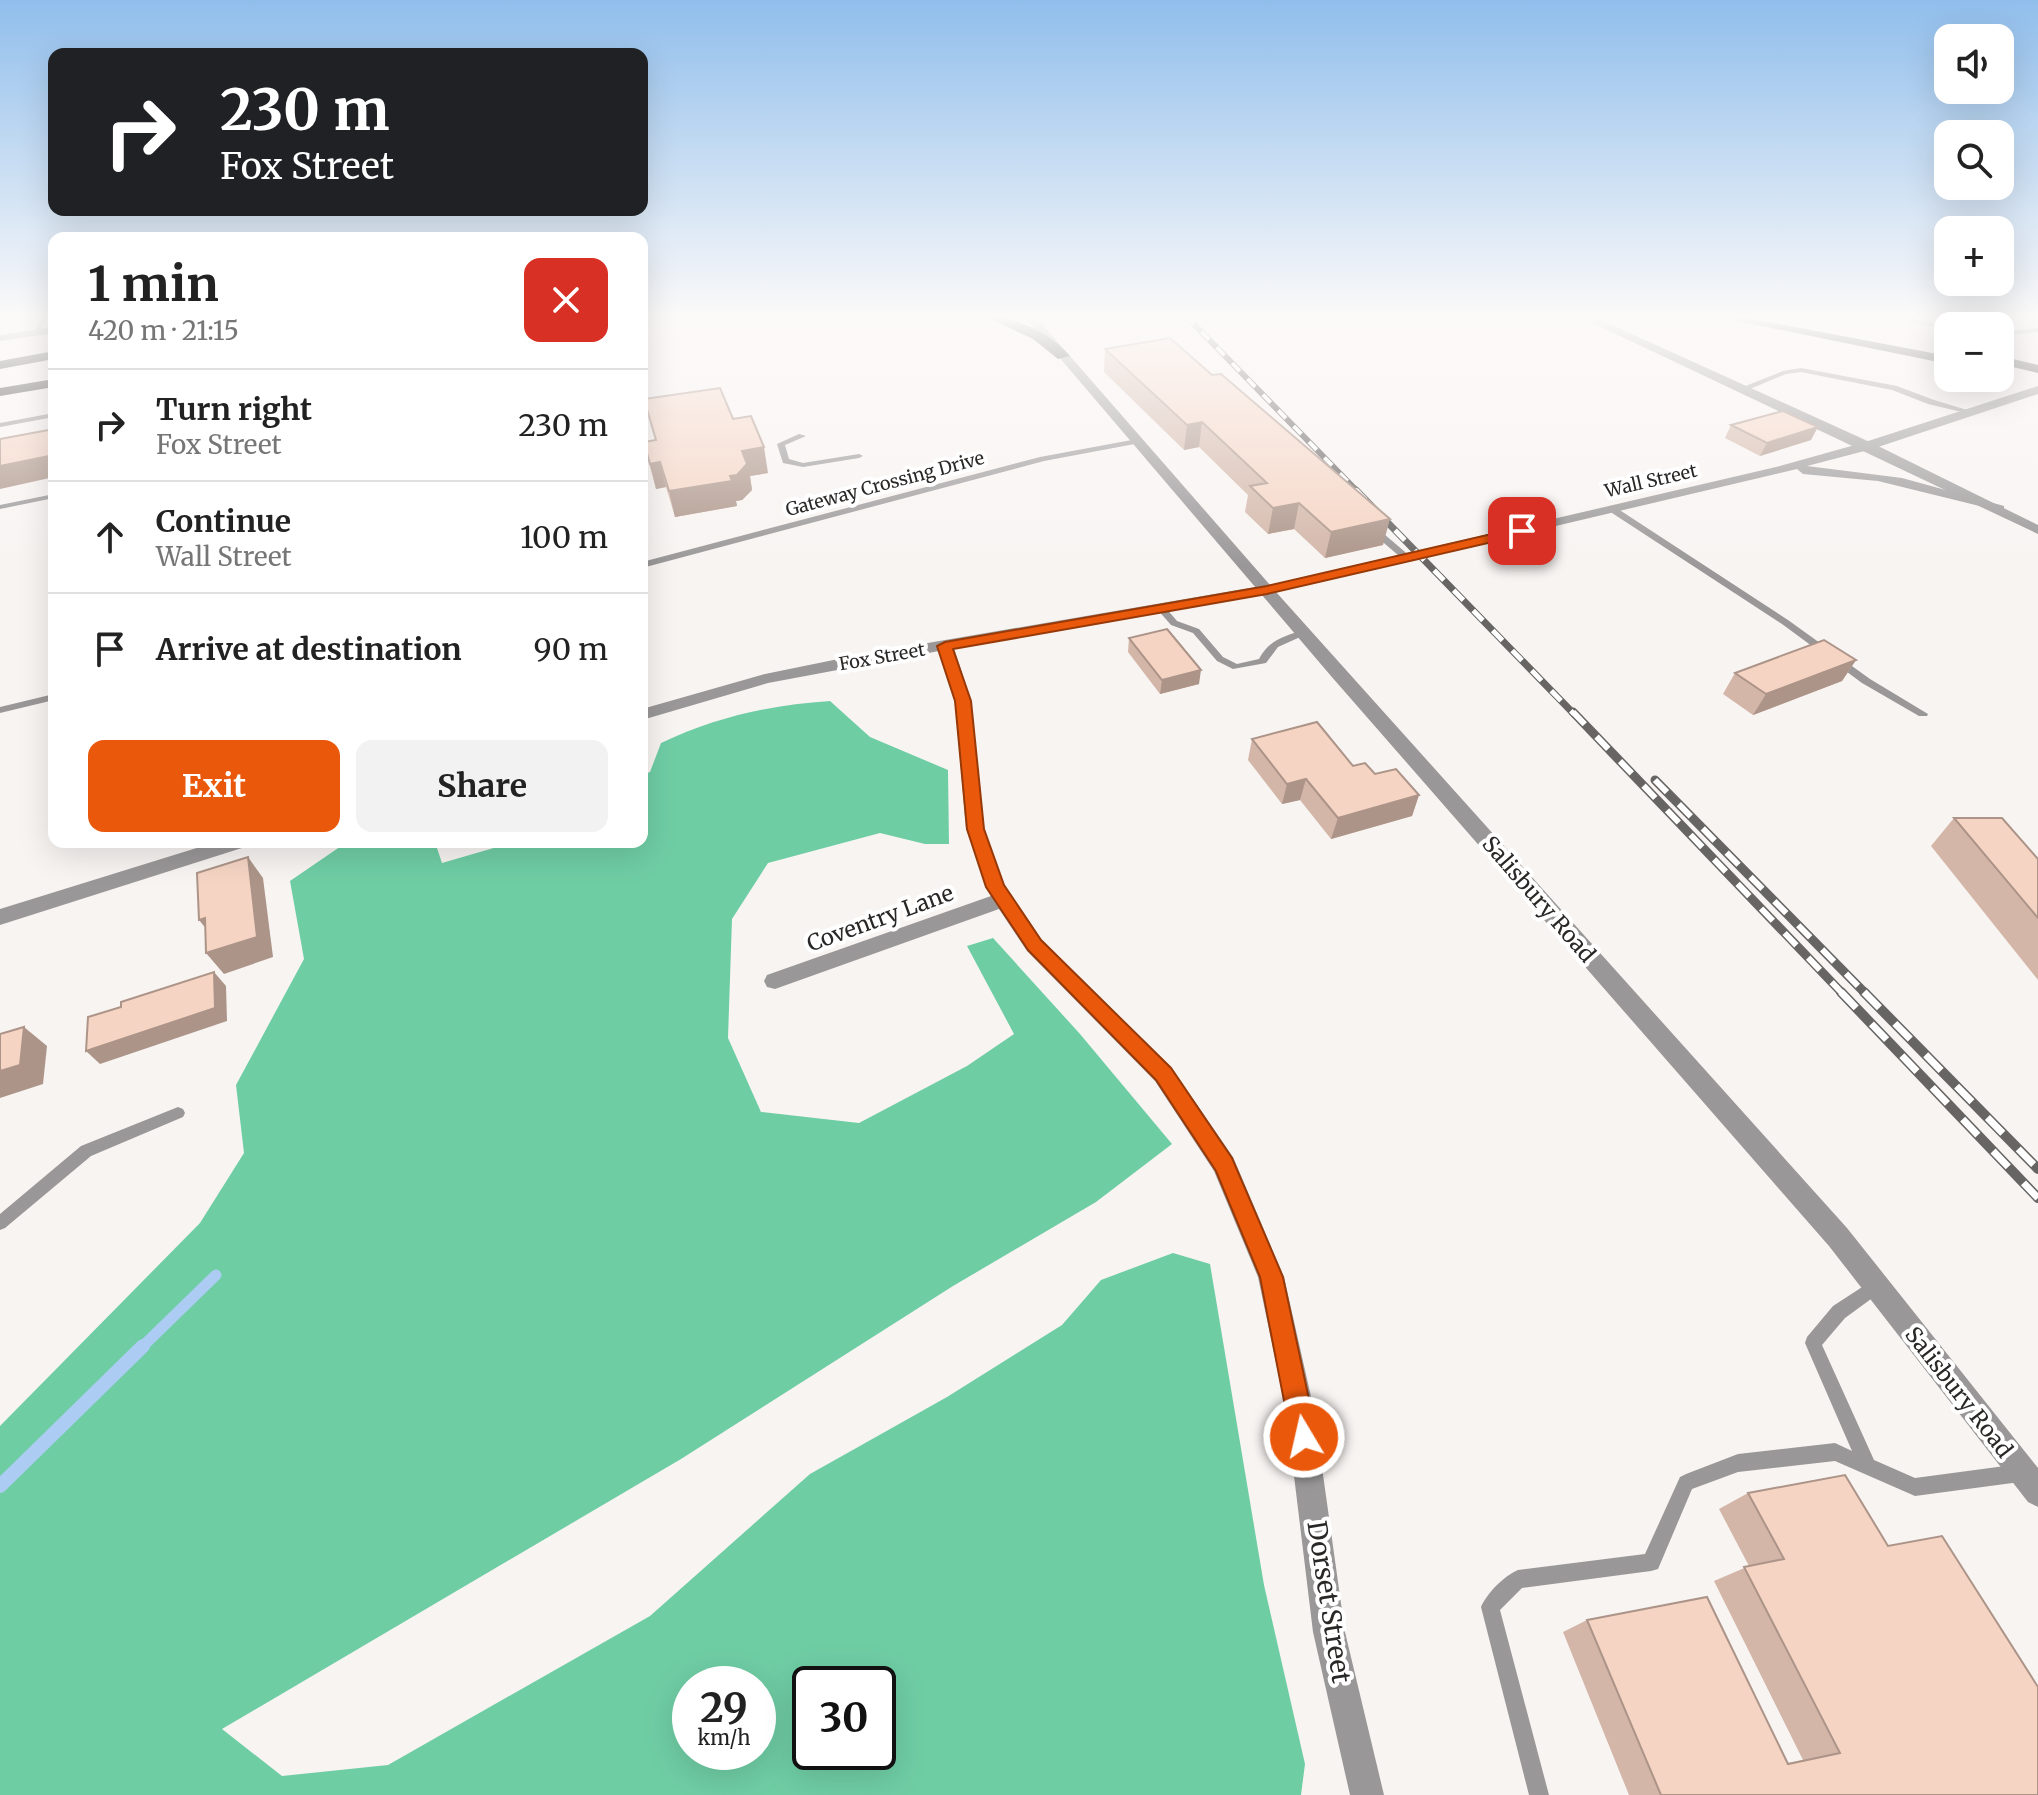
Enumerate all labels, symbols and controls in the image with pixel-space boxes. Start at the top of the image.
map controls [1934,24,2014,392]
button: sound [1934,24,2014,104]
text: 230 m [220,75,390,145]
icon: right [88,80,192,184]
button: search [1934,120,2014,200]
text: Fox Street [220,144,394,189]
button: + [1934,216,2014,296]
text: 1 min [88,254,219,314]
button: close [524,258,608,342]
button: − [1934,312,2014,392]
text: 420 m · 21:15 [88,314,239,347]
text: Turn right [156,390,312,428]
icon: right [88,403,132,447]
text: 230 m [518,406,608,444]
text: Fox Street [156,428,282,461]
street label: Gateway Crossing Drive [783,446,987,521]
street label: Wall Street [1602,459,1699,503]
pin [1488,497,1556,565]
text: Continue [156,502,291,540]
icon: arrive [1500,509,1544,553]
icon: ahead [88,515,132,559]
text: 100 m [520,518,608,556]
text: Wall Street [156,540,292,573]
icon: arrive [88,627,132,671]
text: Arrive at destination [156,630,462,668]
text: 90 m [534,630,608,668]
street label: Fox Street [837,638,927,675]
button: Exit [88,740,340,832]
button: Share [356,740,608,832]
street label: Salisbury Road [1476,830,1602,968]
street label: Coventry Lane [803,879,957,957]
street label: Salisbury Road [1899,1321,2019,1463]
position arrow [1262,1395,1346,1479]
street label: Dorset Street [1300,1519,1359,1685]
speed limit sign: 30 [792,1666,896,1770]
text: 29 [700,1683,748,1733]
text: km/h [698,1725,750,1750]

